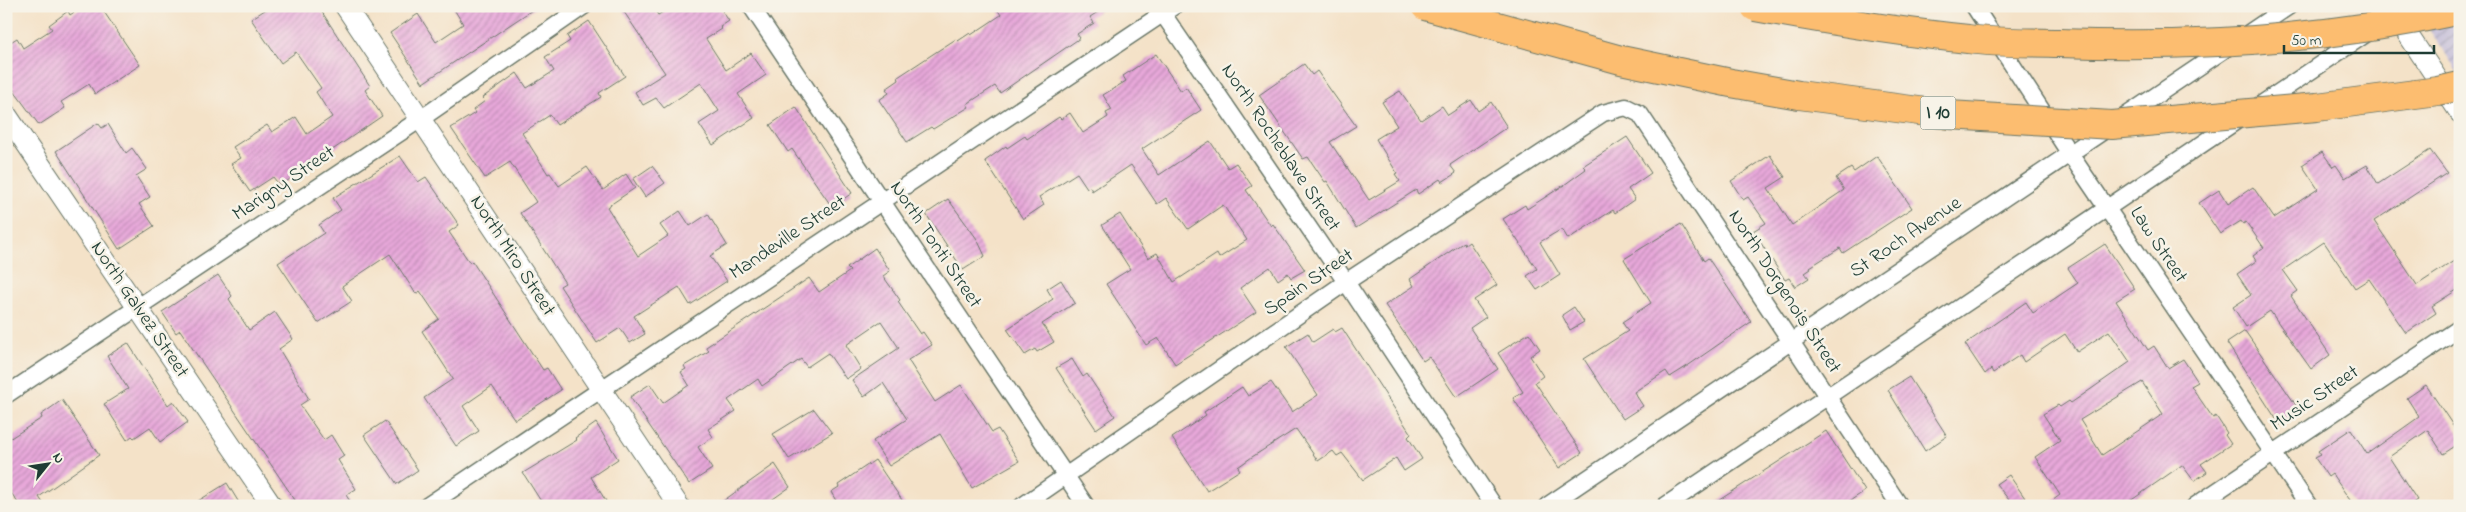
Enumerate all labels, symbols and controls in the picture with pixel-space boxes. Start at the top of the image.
scale bar [2284,22,2434,54]
text: 50 m [2291,30,2322,52]
street label: North Rocheblave Street [1213,58,1347,238]
road number: I 10 [1920,96,1956,130]
street label: Marigny Street [227,139,342,230]
street label: North Tonti Street [882,176,989,315]
street label: Mandeville Street [724,188,852,288]
street label: North Miro Street [462,190,562,322]
street label: St Roch Avenue [1844,190,1968,286]
street label: Law Street [2122,201,2194,289]
street label: North Dorgenois Street [1719,204,1848,380]
street label: North Galvez Street [82,236,196,384]
street label: Spain Street [1258,242,1360,324]
street label: Music Street [2265,358,2365,439]
north arrow [22,440,72,490]
text: N [47,449,69,468]

